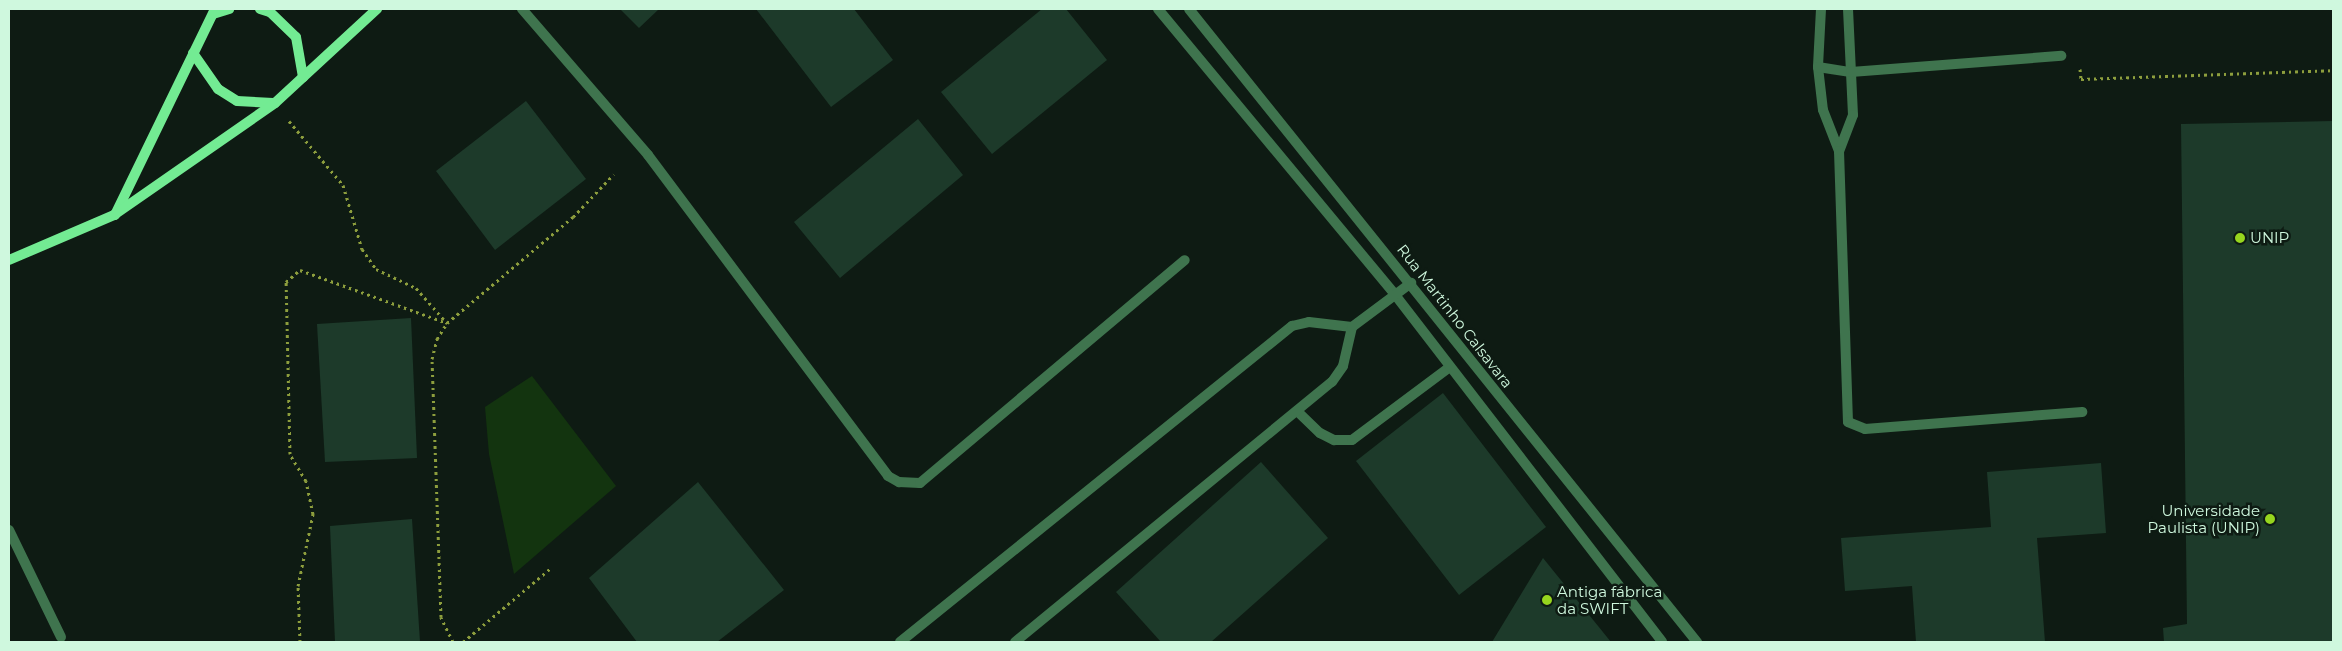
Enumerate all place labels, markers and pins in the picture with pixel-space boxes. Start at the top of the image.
place label: UNIP [2250,229,2289,247]
marker: UNIP [2234,232,2246,244]
place label: Universidade Paulista (UNIP) [2147,501,2260,536]
marker: Universidade Paulista (UNIP) [2264,513,2276,525]
place label: Antiga fábrica da SWIFT [1557,582,1662,617]
marker: Antiga fábrica da SWIFT [1541,594,1553,606]

